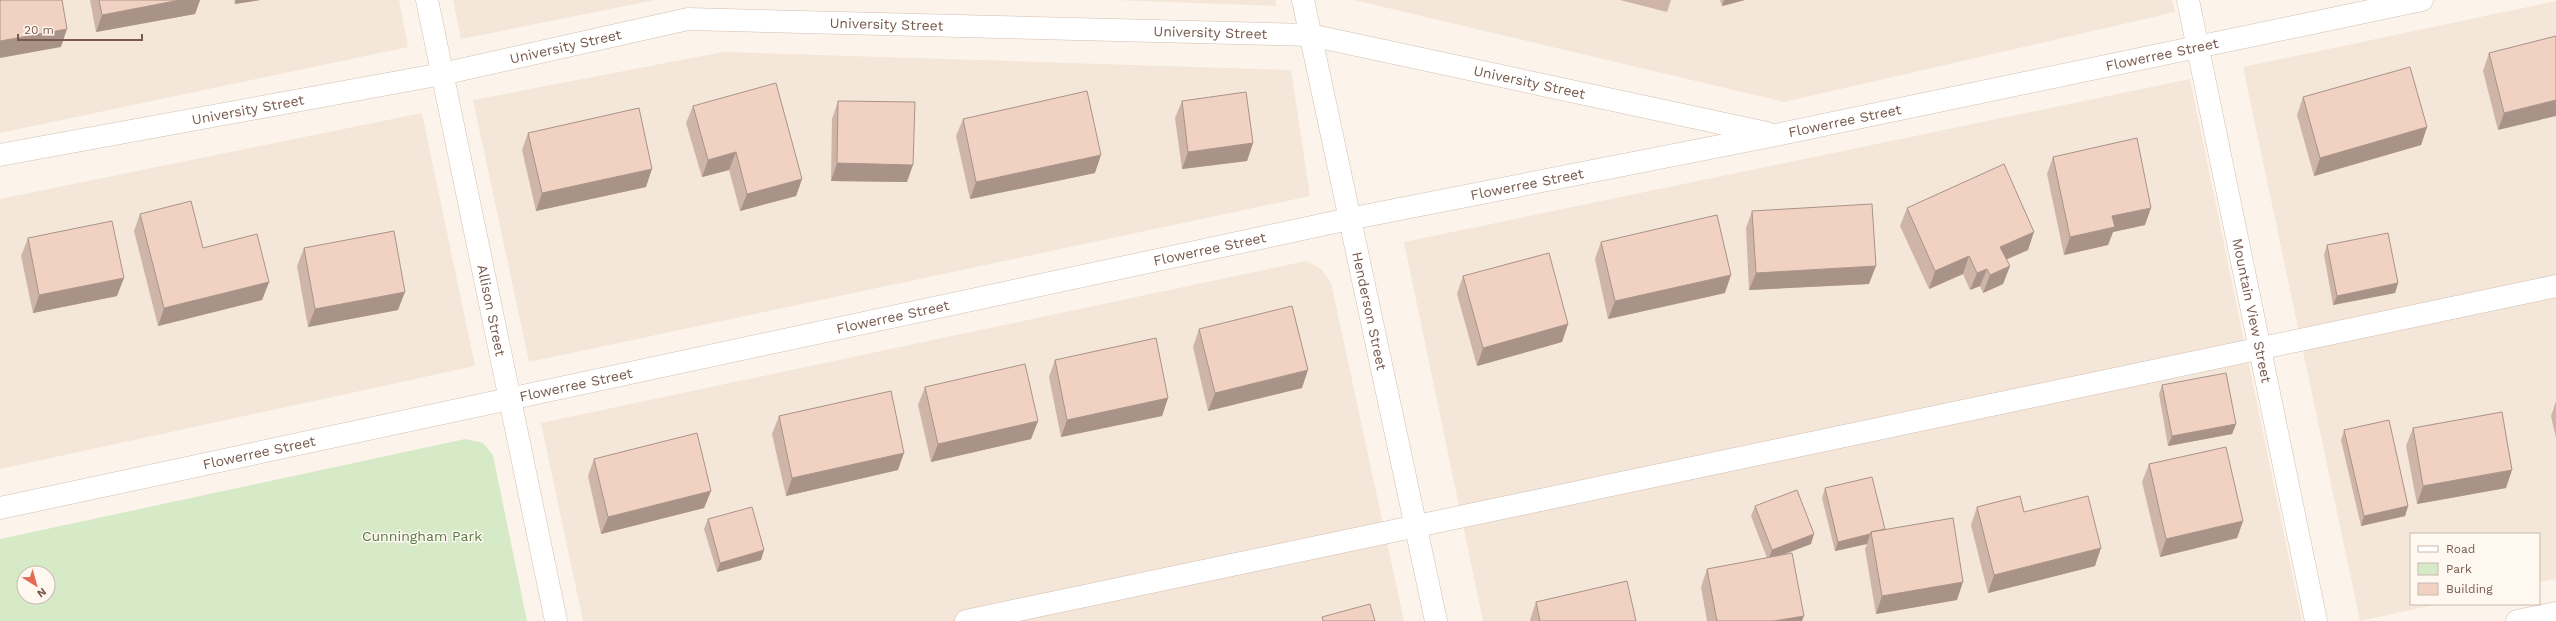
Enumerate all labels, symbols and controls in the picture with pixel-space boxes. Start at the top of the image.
street label: University Street [829,15,944,34]
scale bar [18,16,142,42]
text: 20 m [24,23,54,37]
street label: University Street [1153,23,1268,42]
street label: University Street [508,26,623,67]
street label: Flowerree Street [2104,35,2220,74]
street label: University Street [1472,62,1587,102]
street label: University Street [190,91,305,128]
street label: Flowerree Street [1787,101,1903,140]
street label: Flowerree Street [1469,165,1585,203]
street label: Flowerree Street [1152,229,1268,269]
street label: Mountain View Street [2229,237,2275,384]
street label: Henderson Street [1349,250,1390,372]
street label: Allison Street [474,263,509,358]
street label: Flowerree Street [835,297,951,337]
street label: Flowerree Street [518,365,634,404]
street label: Flowerree Street [201,433,317,472]
park label: Cunningham Park [362,528,482,544]
legend [2410,533,2540,605]
text: Road [2446,542,2475,556]
text: Park [2446,562,2472,576]
north arrow [16,565,56,605]
text: Building [2446,582,2493,596]
text: N [35,585,49,600]

